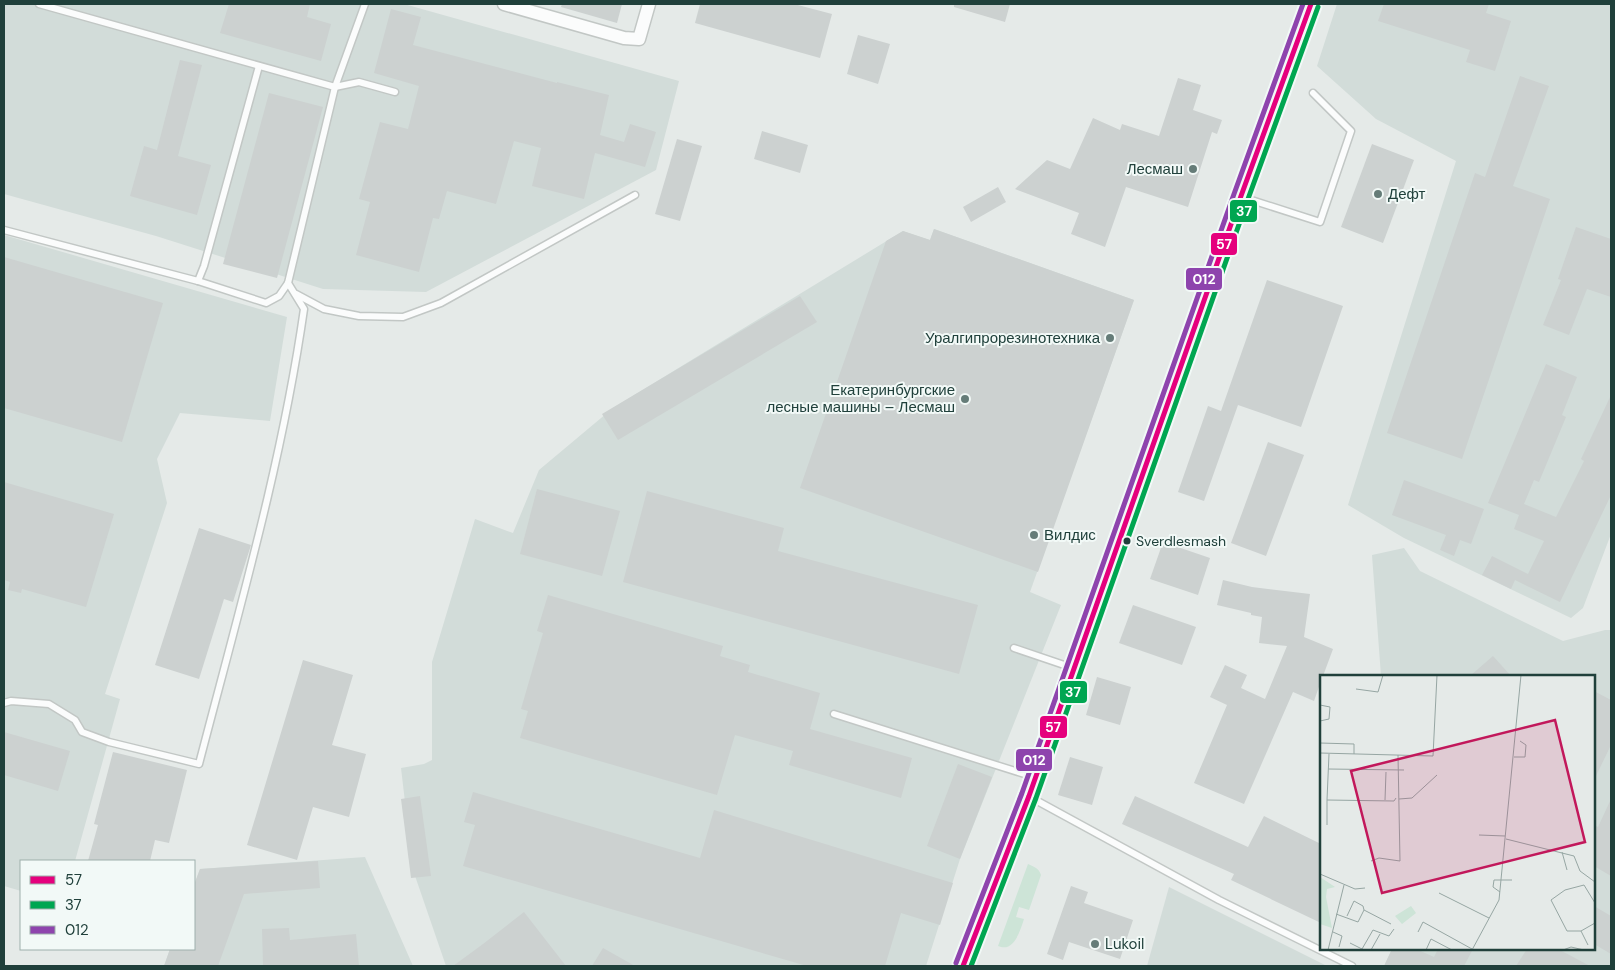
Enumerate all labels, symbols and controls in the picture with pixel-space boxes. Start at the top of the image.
place label: Лесмаш [1127,159,1183,179]
marker: Лесмаш [1187,163,1199,175]
place label: Дефт [1388,184,1426,204]
marker: Дефт [1372,188,1384,200]
line badge: 37 [1229,199,1258,223]
text: 37 [1236,202,1252,220]
line badge: 57 [1210,232,1238,256]
text: 57 [1216,235,1233,253]
line badge: 012 [1185,267,1223,291]
text: 012 [1192,270,1216,288]
place label: Уралгипрорезинотехника [925,328,1101,348]
marker: Уралгипрорезинотехника [1104,332,1116,344]
place label: Екатеринбургские лесные машины – Лесмаш [766,380,955,417]
marker: Екатеринбургские лесные машины – Лесмаш [959,393,971,405]
place label: Вилдис [1044,525,1096,545]
marker: Вилдис [1028,529,1040,541]
place label: Sverdlesmash [1136,532,1226,550]
marker: Sverdlesmash [1122,536,1132,546]
inset map [1320,675,1595,950]
line badge: 37 [1059,680,1088,704]
text: 37 [1065,683,1081,701]
line badge: 57 [1039,715,1068,739]
text: 57 [1045,718,1062,736]
line badge: 012 [1015,748,1053,772]
text: 012 [1022,751,1046,769]
legend [20,860,195,950]
text: 57 [65,870,82,890]
text: 37 [65,895,82,915]
text: 012 [65,920,89,940]
place label: Lukoil [1105,934,1144,954]
marker: Lukoil [1089,938,1101,950]

